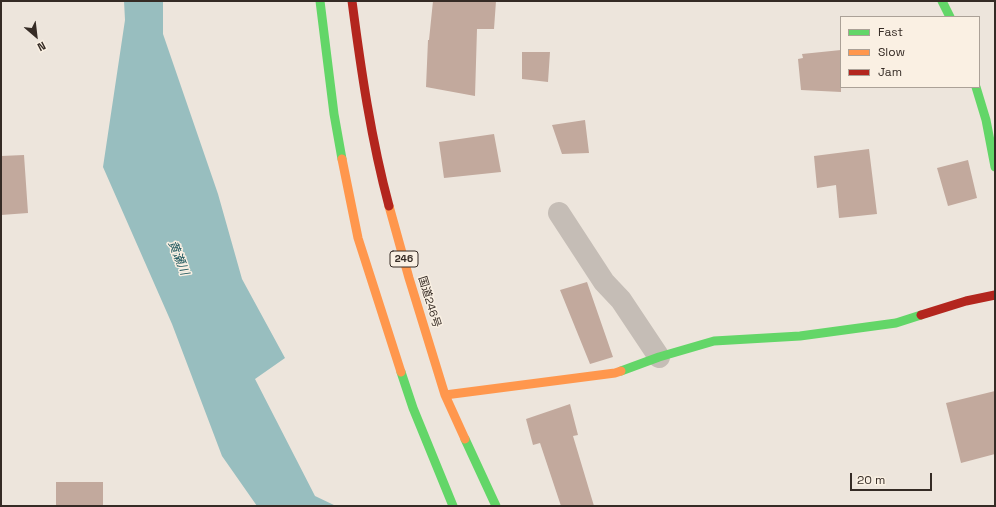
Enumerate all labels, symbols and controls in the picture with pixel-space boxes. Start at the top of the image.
north arrow [16,16,56,56]
legend [840,16,980,88]
text: Fast [878,24,903,40]
text: N [35,39,48,55]
text: Slow [878,44,905,60]
text: Jam [878,64,902,80]
water label: 黄瀬川 [165,239,191,277]
road number: 246 [390,251,418,267]
street label: 国道246号 [415,275,443,329]
scale bar [852,465,934,491]
text: 20 m [857,472,885,488]

